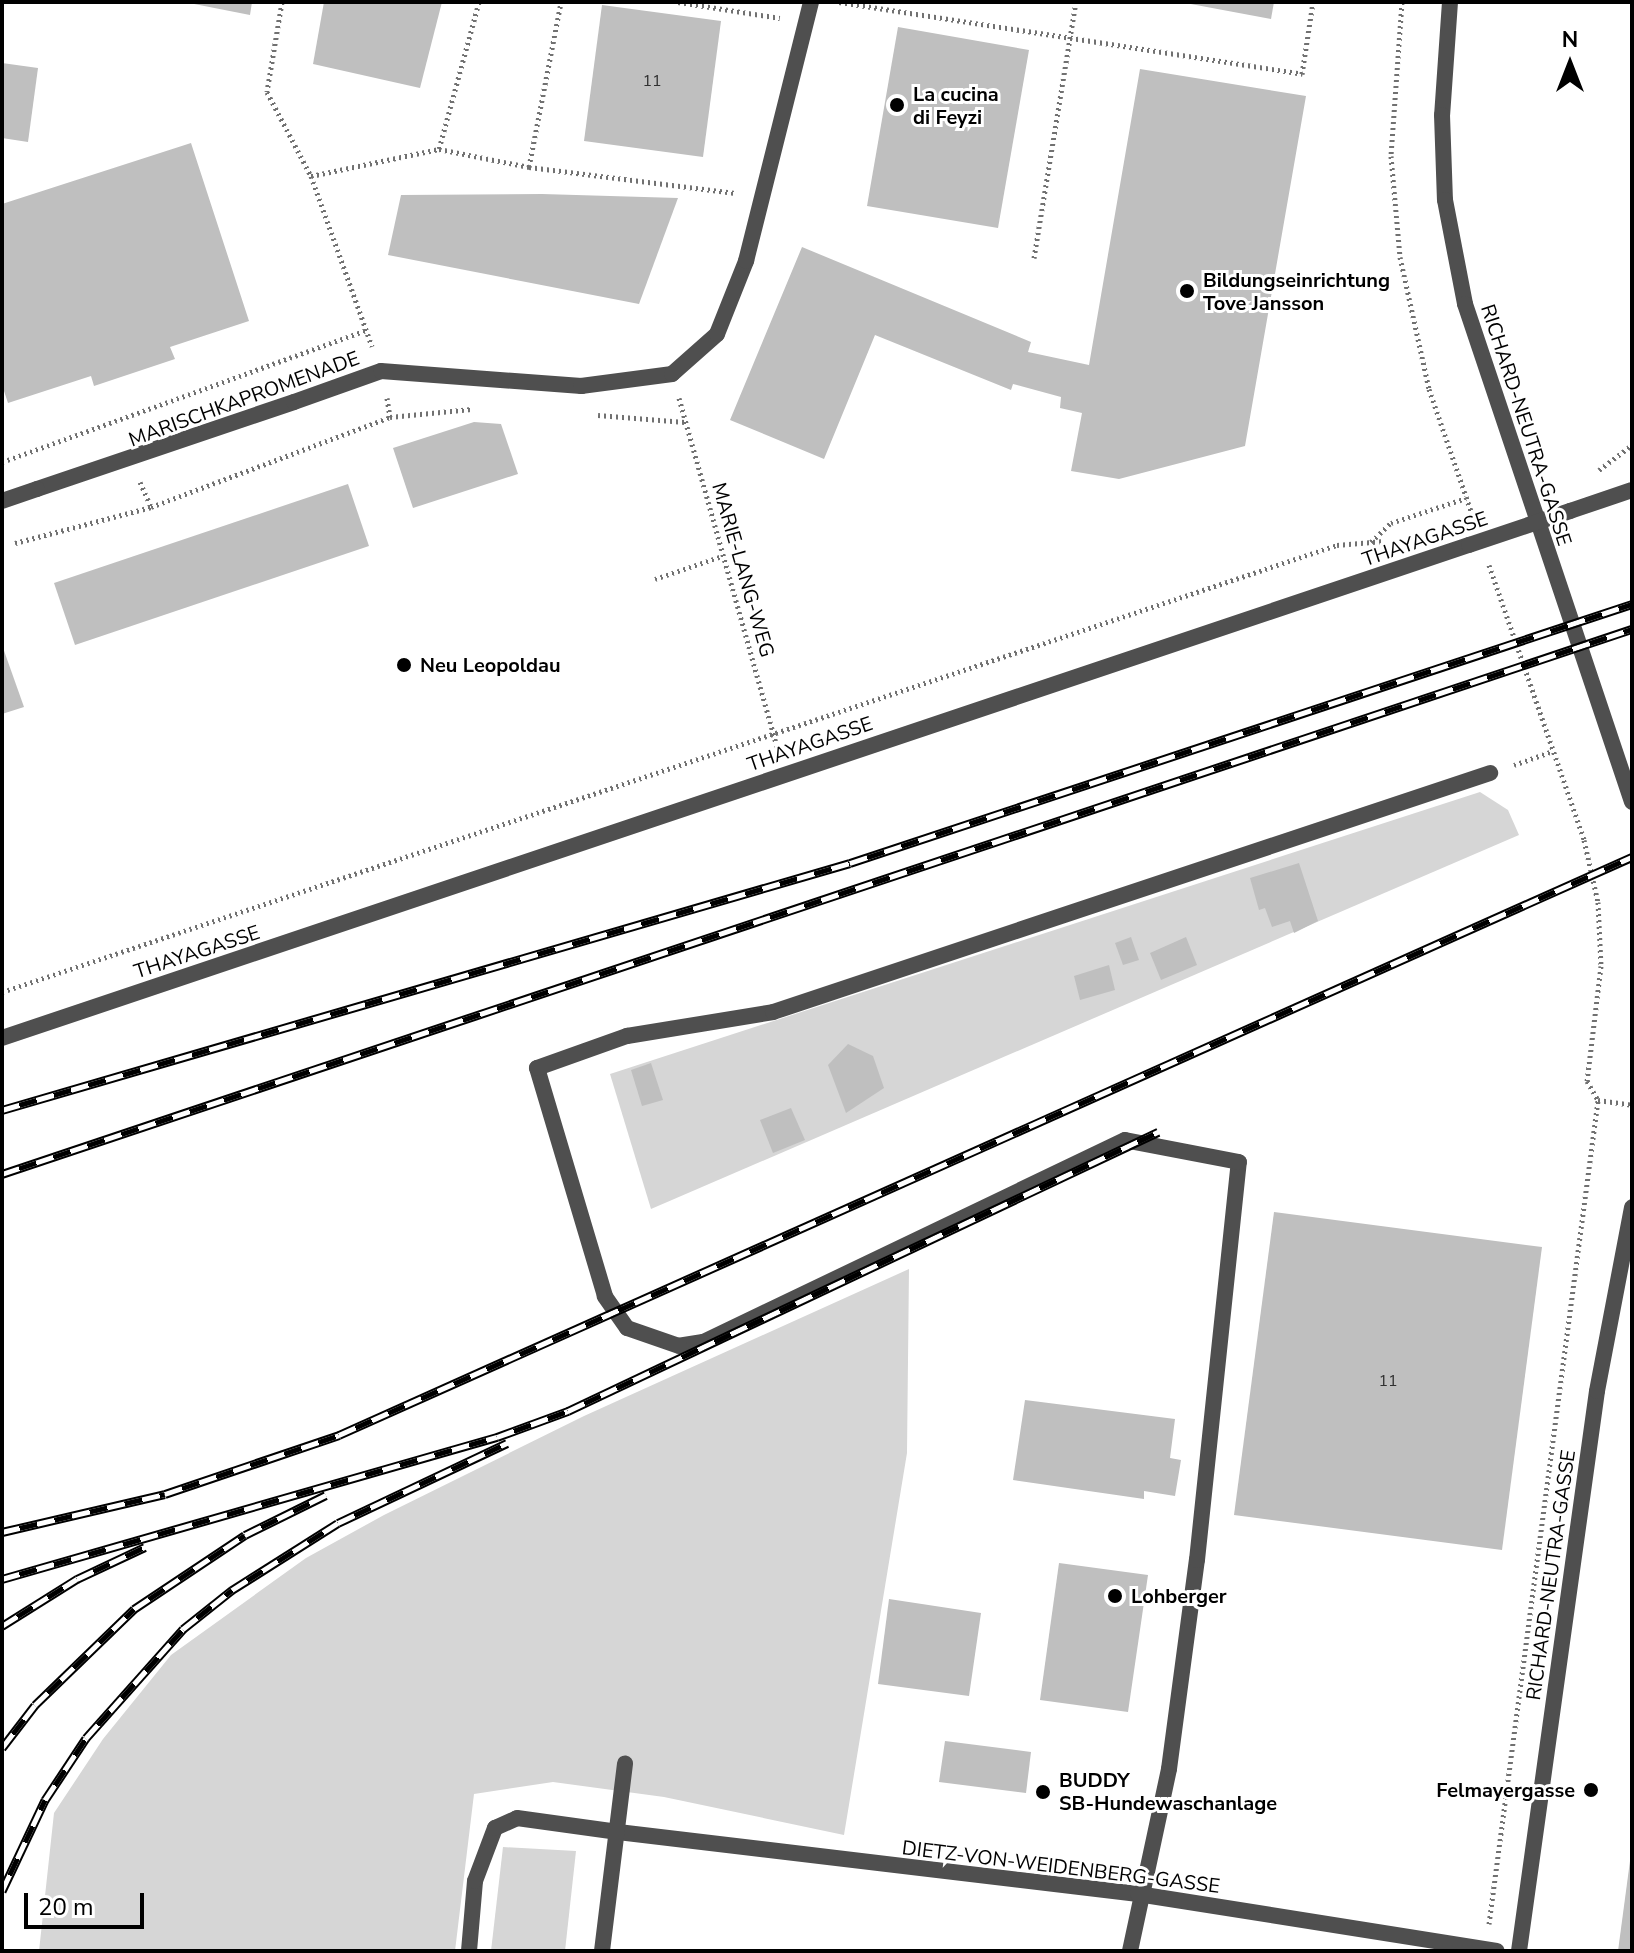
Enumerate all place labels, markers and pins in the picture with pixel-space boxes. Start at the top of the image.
place label: La cucina di Feyzi [913,82,999,129]
marker: La cucina di Feyzi [888,96,906,114]
place label: Bildungseinrichtung Tove Jansson [1203,268,1390,315]
marker: Bildungseinrichtung Tove Jansson [1178,282,1196,300]
place label: Neu Leopoldau [420,653,561,677]
marker: Neu Leopoldau [395,656,413,674]
place label: Lohberger [1131,1584,1227,1608]
marker: Lohberger [1106,1587,1124,1605]
place label: BUDDY SB-Hundewaschanlage [1059,1768,1277,1815]
place label: Felmayergasse [1436,1778,1575,1802]
marker: Felmayergasse [1582,1781,1600,1799]
marker: BUDDY SB-Hundewaschanlage [1034,1783,1052,1801]

